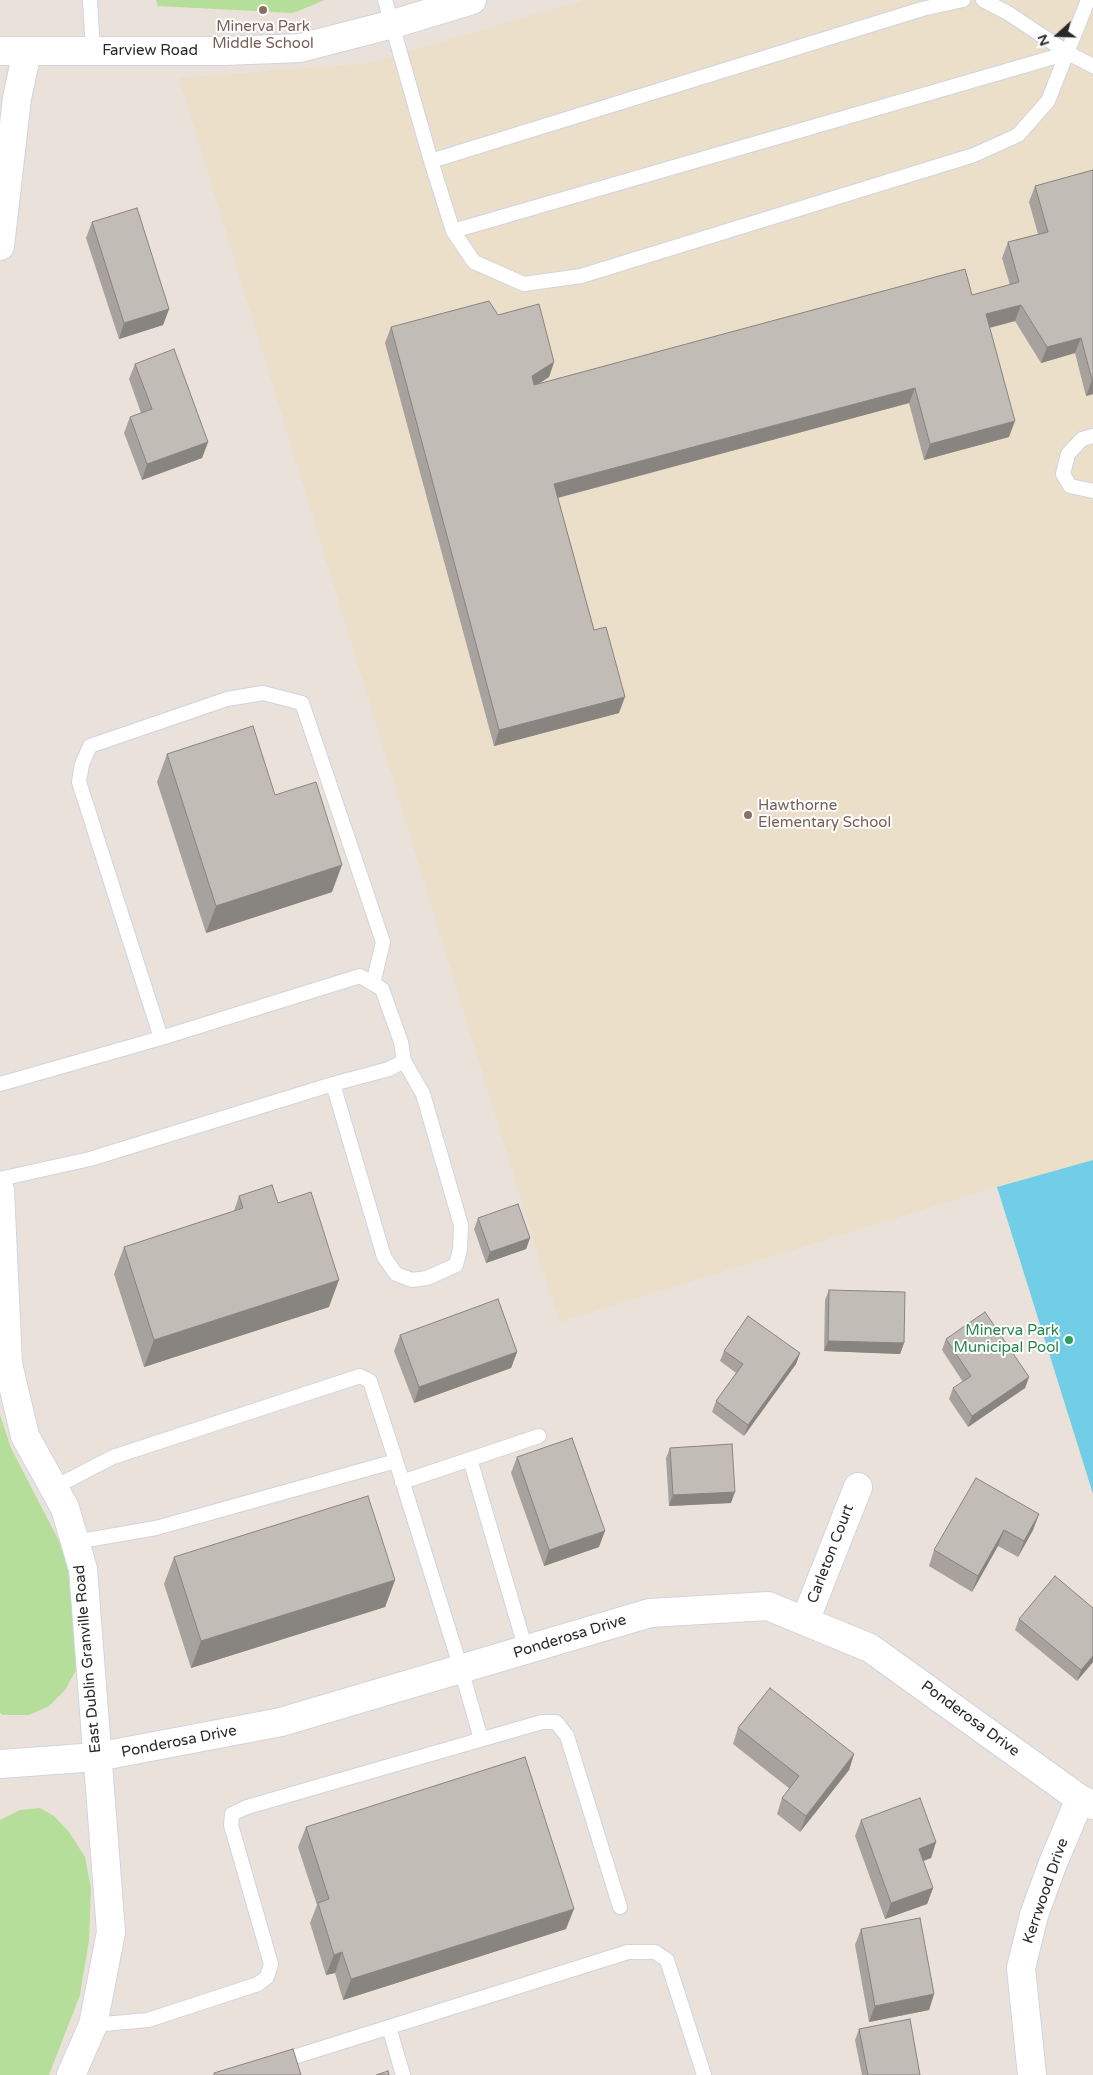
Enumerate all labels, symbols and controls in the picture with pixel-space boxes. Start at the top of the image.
marker: Minerva Park Middle School [257,4,269,16]
north arrow [1033,10,1083,60]
place label: Minerva Park Middle School [212,18,314,53]
text: N [1034,32,1053,48]
street label: Farview Road [102,42,198,60]
place label: Hawthorne Elementary School [758,797,891,832]
marker: Hawthorne Elementary School [742,809,754,821]
place label: Minerva Park Municipal Pool [954,1322,1059,1357]
marker: Minerva Park Municipal Pool [1063,1334,1075,1346]
street label: Carleton Court [804,1502,858,1606]
street label: East Dublin Granville Road [71,1564,105,1754]
street label: Ponderosa Drive [511,1611,629,1663]
street label: Ponderosa Drive [917,1677,1023,1761]
street label: Ponderosa Drive [120,1722,238,1762]
street label: Kerrwood Drive [1020,1836,1072,1946]

